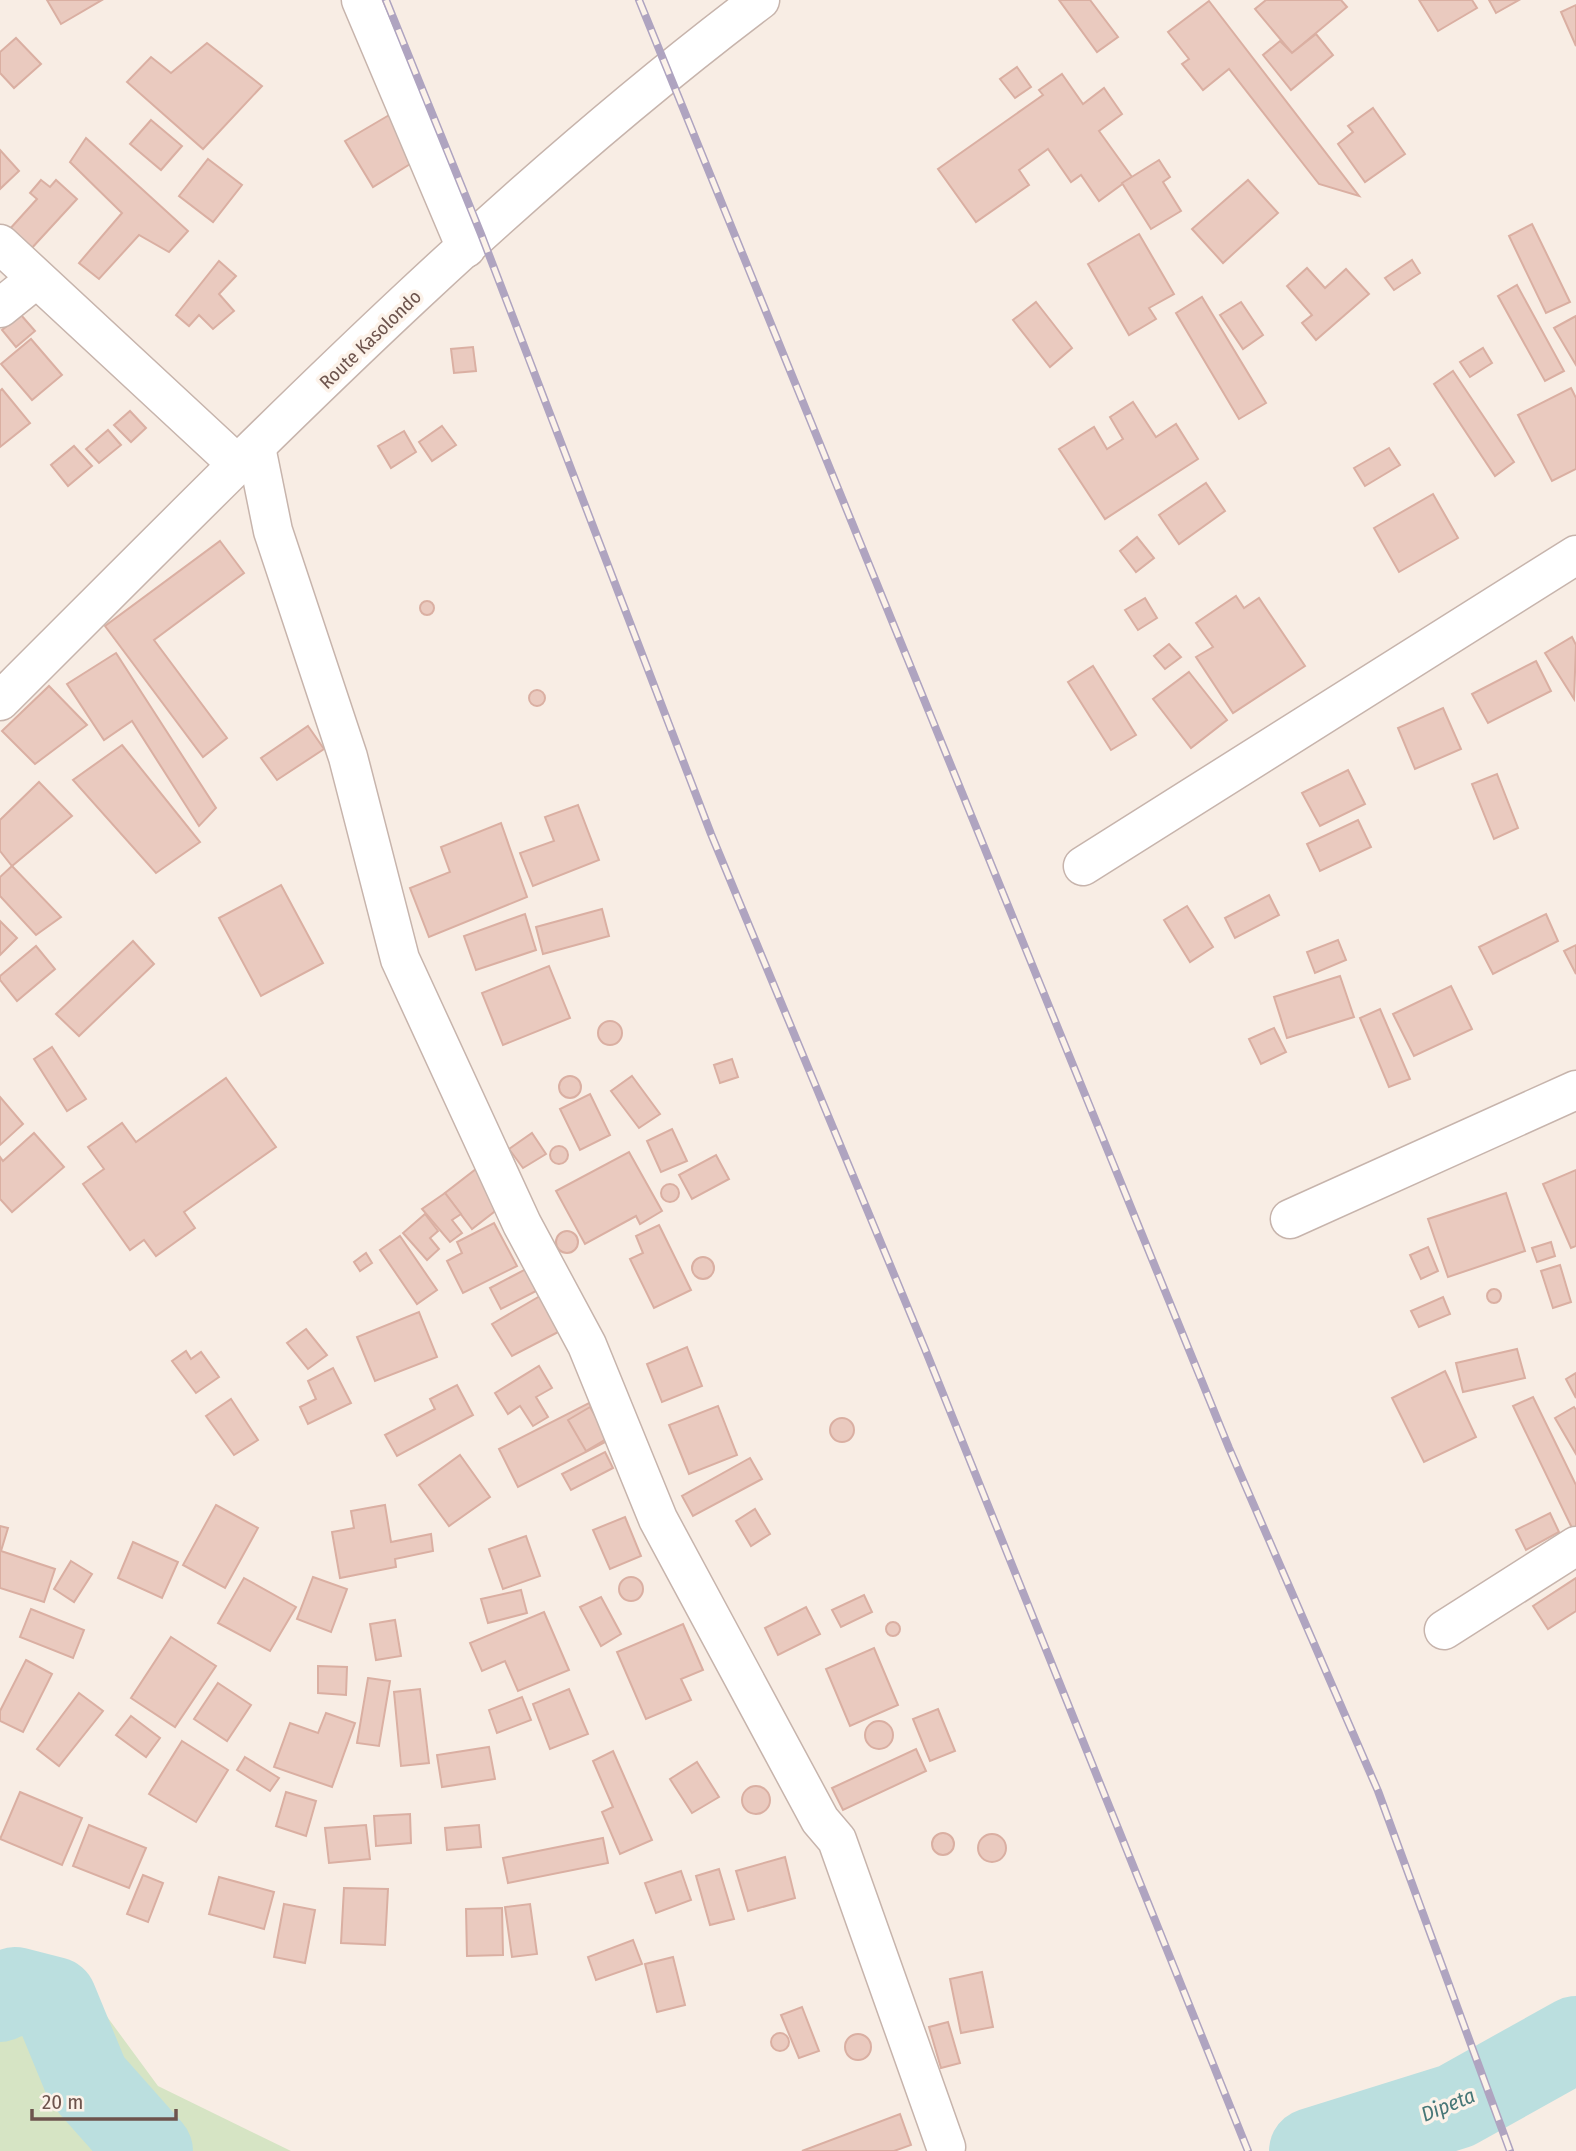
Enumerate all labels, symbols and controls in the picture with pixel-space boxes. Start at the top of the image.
street label: Route Kasolondo [315,285,426,394]
scale bar [32,2078,175,2122]
water label: Dipeta [1417,2082,1479,2128]
text: 20 m [42,2089,83,2115]

